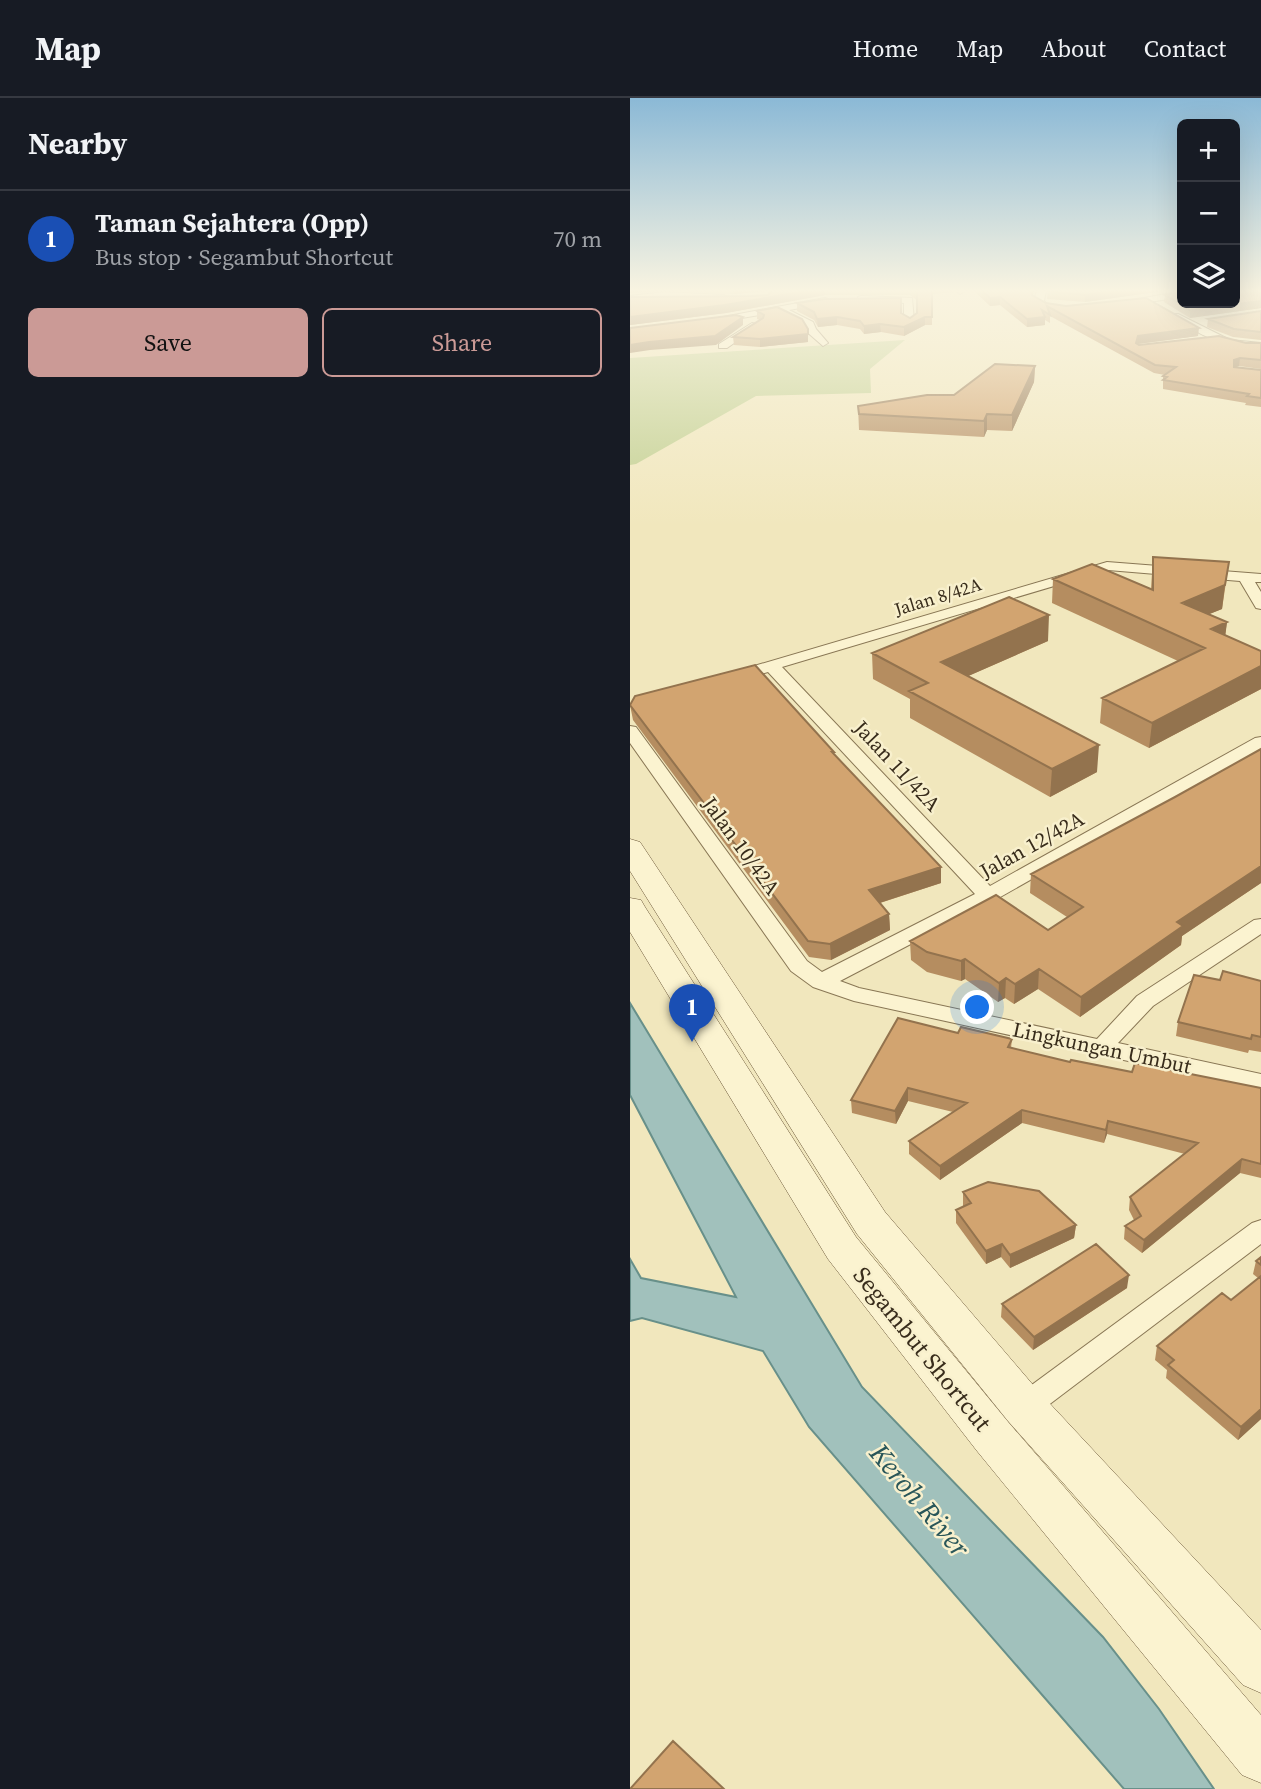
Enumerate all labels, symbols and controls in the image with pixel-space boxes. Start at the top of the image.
text: Map [35,26,101,71]
text: Home [853,32,918,65]
text: Map [956,32,1003,65]
text: About [1041,32,1106,65]
text: Contact [1144,32,1226,65]
map controls [1177,119,1240,308]
button: + [1177,119,1240,182]
text: Nearby [28,123,127,164]
button: − [1177,182,1240,245]
text: Taman Sejahtera (Opp) [95,205,369,241]
text: 1 [45,223,57,255]
text: 70 m [553,223,602,255]
text: Bus stop · Segambut Shortcut [95,241,393,273]
button: layers [1177,245,1240,308]
button: Save [28,308,308,377]
button: Share [322,308,602,377]
street label: Jalan 8/42A [890,571,984,622]
street label: Jalan 11/42A [847,713,947,818]
street label: Jalan 10/42A [695,790,787,901]
street label: Jalan 12/42A [974,804,1089,886]
pin: 1 [669,984,715,1042]
your location [960,990,994,1024]
street label: Lingkungan Umbut [1010,1014,1194,1081]
street label: Segambut Shortcut [846,1260,999,1438]
water label: Keroh River [861,1434,979,1565]

